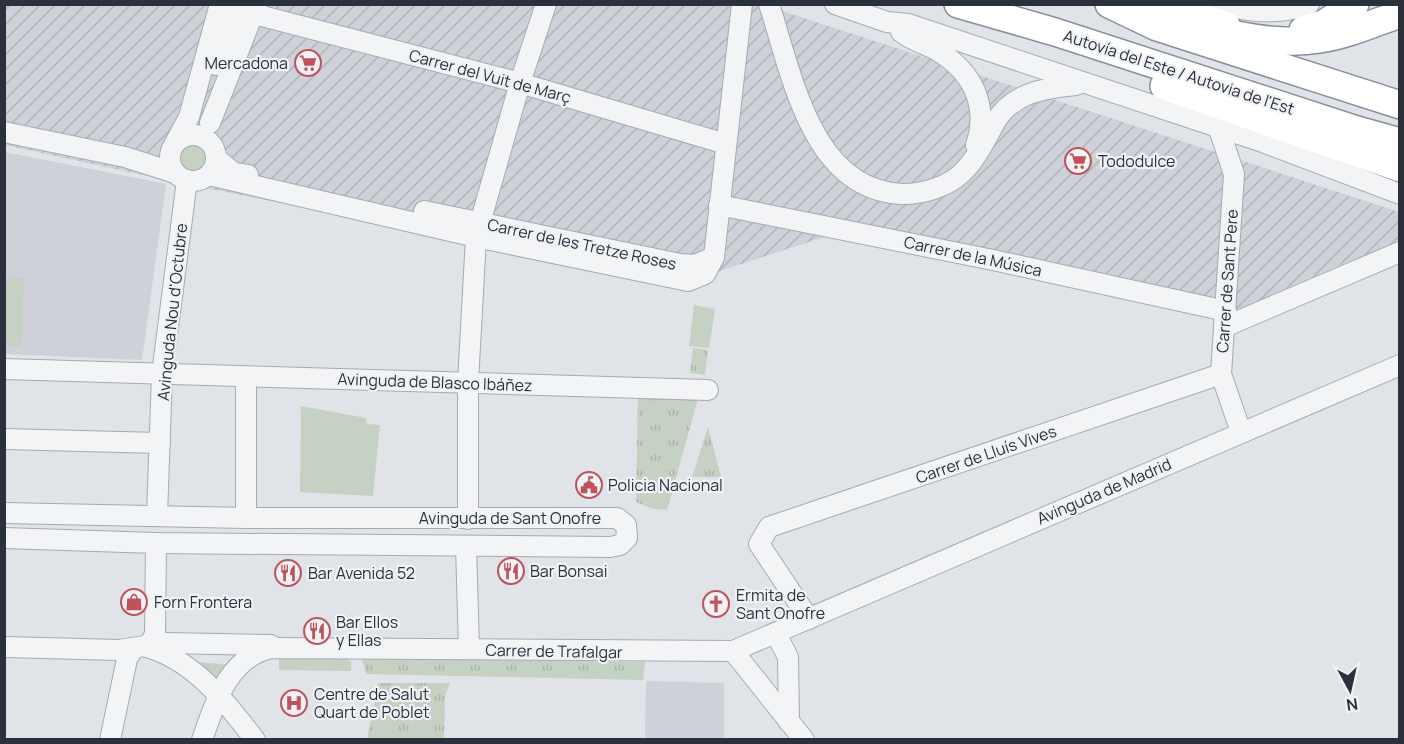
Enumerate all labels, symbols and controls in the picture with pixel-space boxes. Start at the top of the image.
street label: Autovía del Este / Autovia de l'Est [1061,24,1297,120]
street label: Carrer del Vuit de Març [407,44,573,108]
supermarket icon: Mercadona [293,48,323,78]
place label: Mercadona [205,52,288,74]
supermarket icon: Tododulce [1063,146,1093,176]
place label: Tododulce [1098,150,1175,172]
street label: Carrer de Sant Pere [1211,208,1243,354]
street label: Carrer de les Tretze Roses [485,213,679,275]
street label: Avinguda Nou d'Octubre [152,222,192,402]
street label: Carrer de la Música [902,231,1044,281]
street label: Avinguda de Blasco Ibáñez [337,368,533,396]
street label: Carrer de Lluís Vives [913,420,1059,488]
street label: Avinguda de Madrid [1033,453,1175,529]
public building icon: Policia Nacional [574,470,604,500]
place label: Policia Nacional [608,474,723,496]
street label: Avinguda de Sant Onofre [419,507,601,529]
restaurant icon: Bar Bonsai [496,556,526,586]
restaurant icon: Bar Avenida 52 [273,558,303,588]
place label: Bar Bonsai [530,560,607,582]
place label: Bar Avenida 52 [308,562,415,584]
place label: Ermita de Sant Onofre [736,584,825,624]
shop icon: Forn Frontera [119,587,149,617]
church icon: Ermita de Sant Onofre [701,589,731,619]
place label: Forn Frontera [154,591,252,613]
place label: Bar Ellos y Ellas [336,611,398,651]
restaurant icon: Bar Ellos y Ellas [302,616,332,646]
street label: Carrer de Trafalgar [485,639,623,663]
north arrow [1320,660,1380,720]
place label: Centre de Salut Quart de Poblet [314,683,429,723]
hospital icon: Centre de Salut Quart de Poblet [279,688,309,718]
text: N [1345,693,1359,717]

